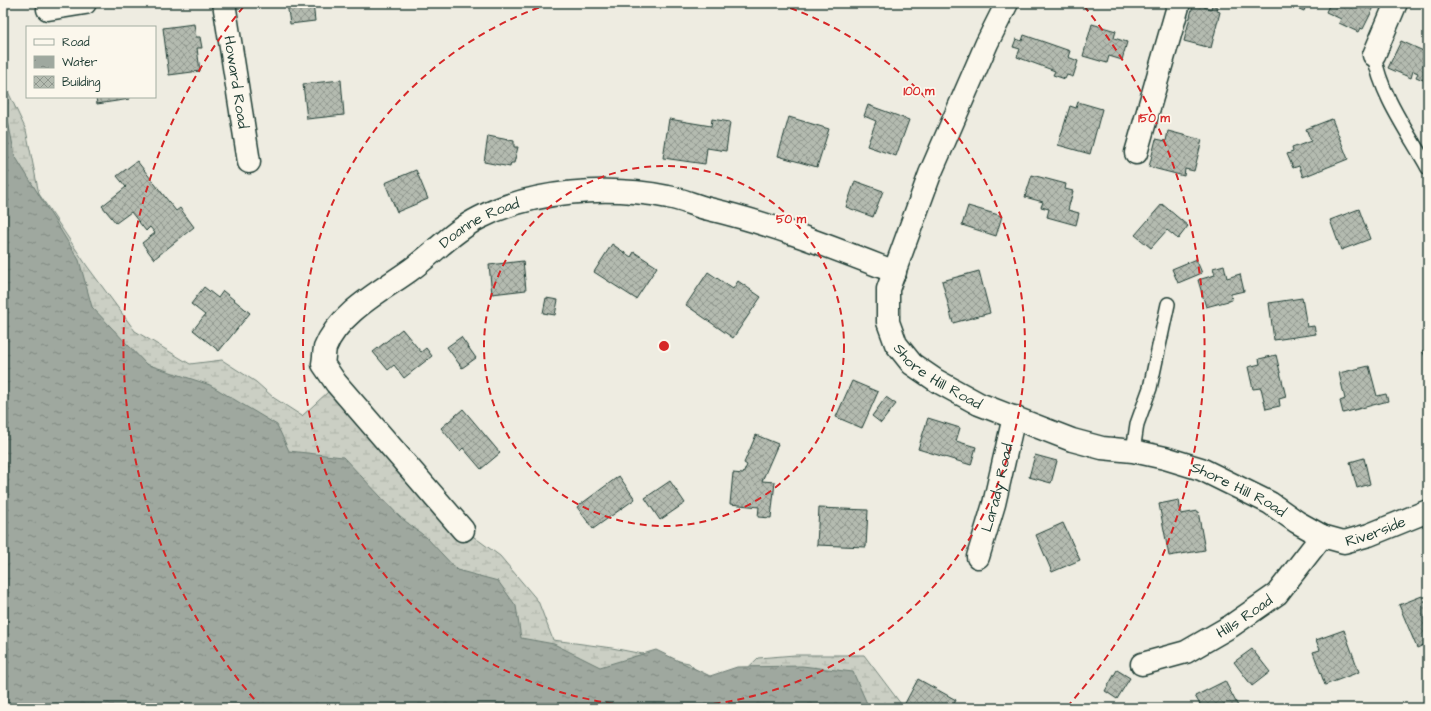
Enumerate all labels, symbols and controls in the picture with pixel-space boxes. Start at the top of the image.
legend [26,26,156,98]
text: Road [62,34,90,51]
street label: Howard Road [218,34,254,130]
text: Water [62,54,98,71]
text: Building [62,74,100,92]
text: 100 m [904,83,935,100]
text: 150 m [1138,110,1171,127]
street label: Doanne Road [435,193,522,253]
text: 50 m [776,211,807,228]
centre of rings [657,339,671,353]
street label: Shore Hill Road [888,339,986,415]
street label: Larady Road [976,441,1019,535]
street label: Shore Hill Road [1188,457,1291,522]
street label: Riverside [1343,511,1409,552]
street label: Hills Road [1212,590,1277,643]

